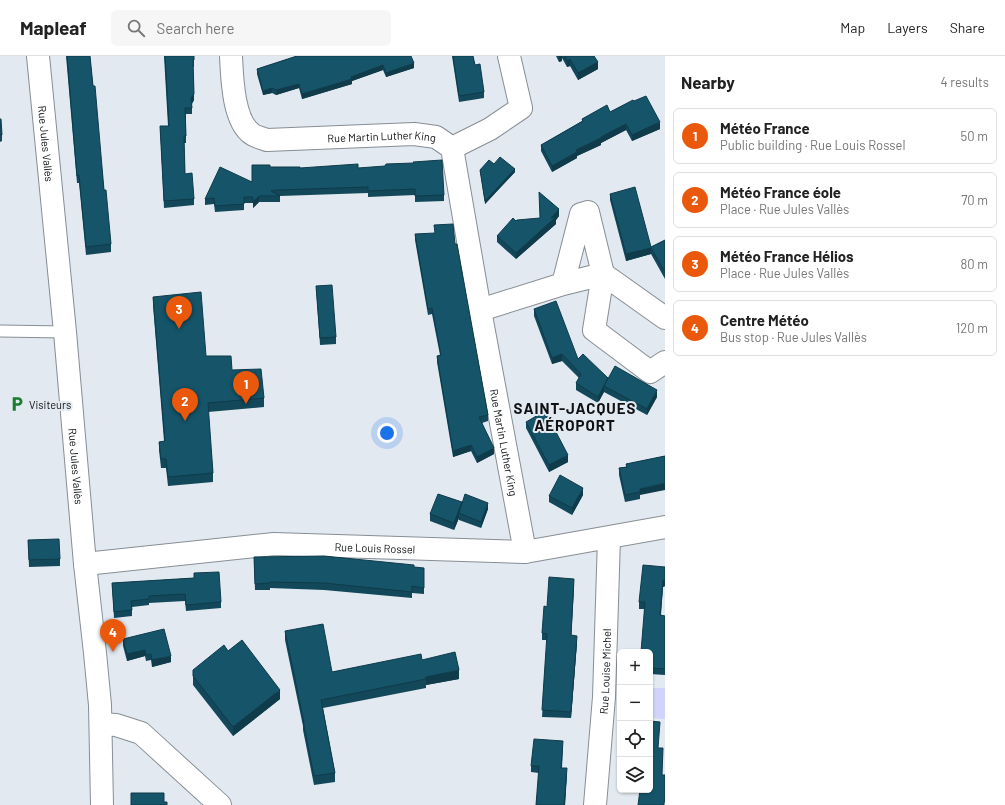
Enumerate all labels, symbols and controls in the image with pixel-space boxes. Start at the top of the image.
search box [111,10,391,46]
text: Mapleaf [20,16,87,39]
icon: search [125,17,147,39]
text: Search here [157,19,235,37]
text: Map [840,19,865,36]
text: Layers [887,19,928,36]
text: Share [950,19,985,36]
text: Nearby [681,72,735,92]
text: 4 results [941,74,989,90]
street label: Rue Jules Vallès [36,105,57,182]
text: Météo France [720,119,810,137]
street label: Rue Martin Luther King [327,127,437,144]
text: 1 [693,128,697,144]
text: 50 m [961,128,988,144]
text: Public building · Rue Louis Rossel [720,137,905,153]
text: Météo France éole [720,183,841,201]
text: 2 [691,192,699,208]
text: 70 m [961,192,988,208]
text: Place · Rue Jules Vallès [720,201,849,217]
text: Météo France Hélios [720,247,854,265]
text: 3 [691,256,699,272]
text: 80 m [961,256,988,272]
text: Place · Rue Jules Vallès [720,265,849,281]
pin: 3 [166,296,192,329]
text: Centre Météo [720,311,809,329]
text: 4 [691,320,699,336]
text: 120 m [956,320,988,336]
text: Bus stop · Rue Jules Vallès [720,329,867,345]
pin: 1 [233,371,259,404]
pin: 2 [172,388,198,421]
street label: Rue Martin Luther King [488,388,521,497]
parking icon: Visiteurs [8,395,26,413]
place label: Visiteurs [29,398,71,411]
district label: SAINT-JACQUES AÉROPORT [514,399,636,434]
your location [377,423,397,443]
street label: Rue Jules Vallès [67,428,86,505]
street label: Rue Louis Rossel [334,539,415,555]
pin: 4 [100,619,126,652]
street label: Rue Louise Michel [596,628,613,715]
map controls [617,649,653,793]
button: + [617,649,653,685]
button: − [617,685,653,721]
button: locate [617,721,653,757]
button: layers [617,757,653,793]

